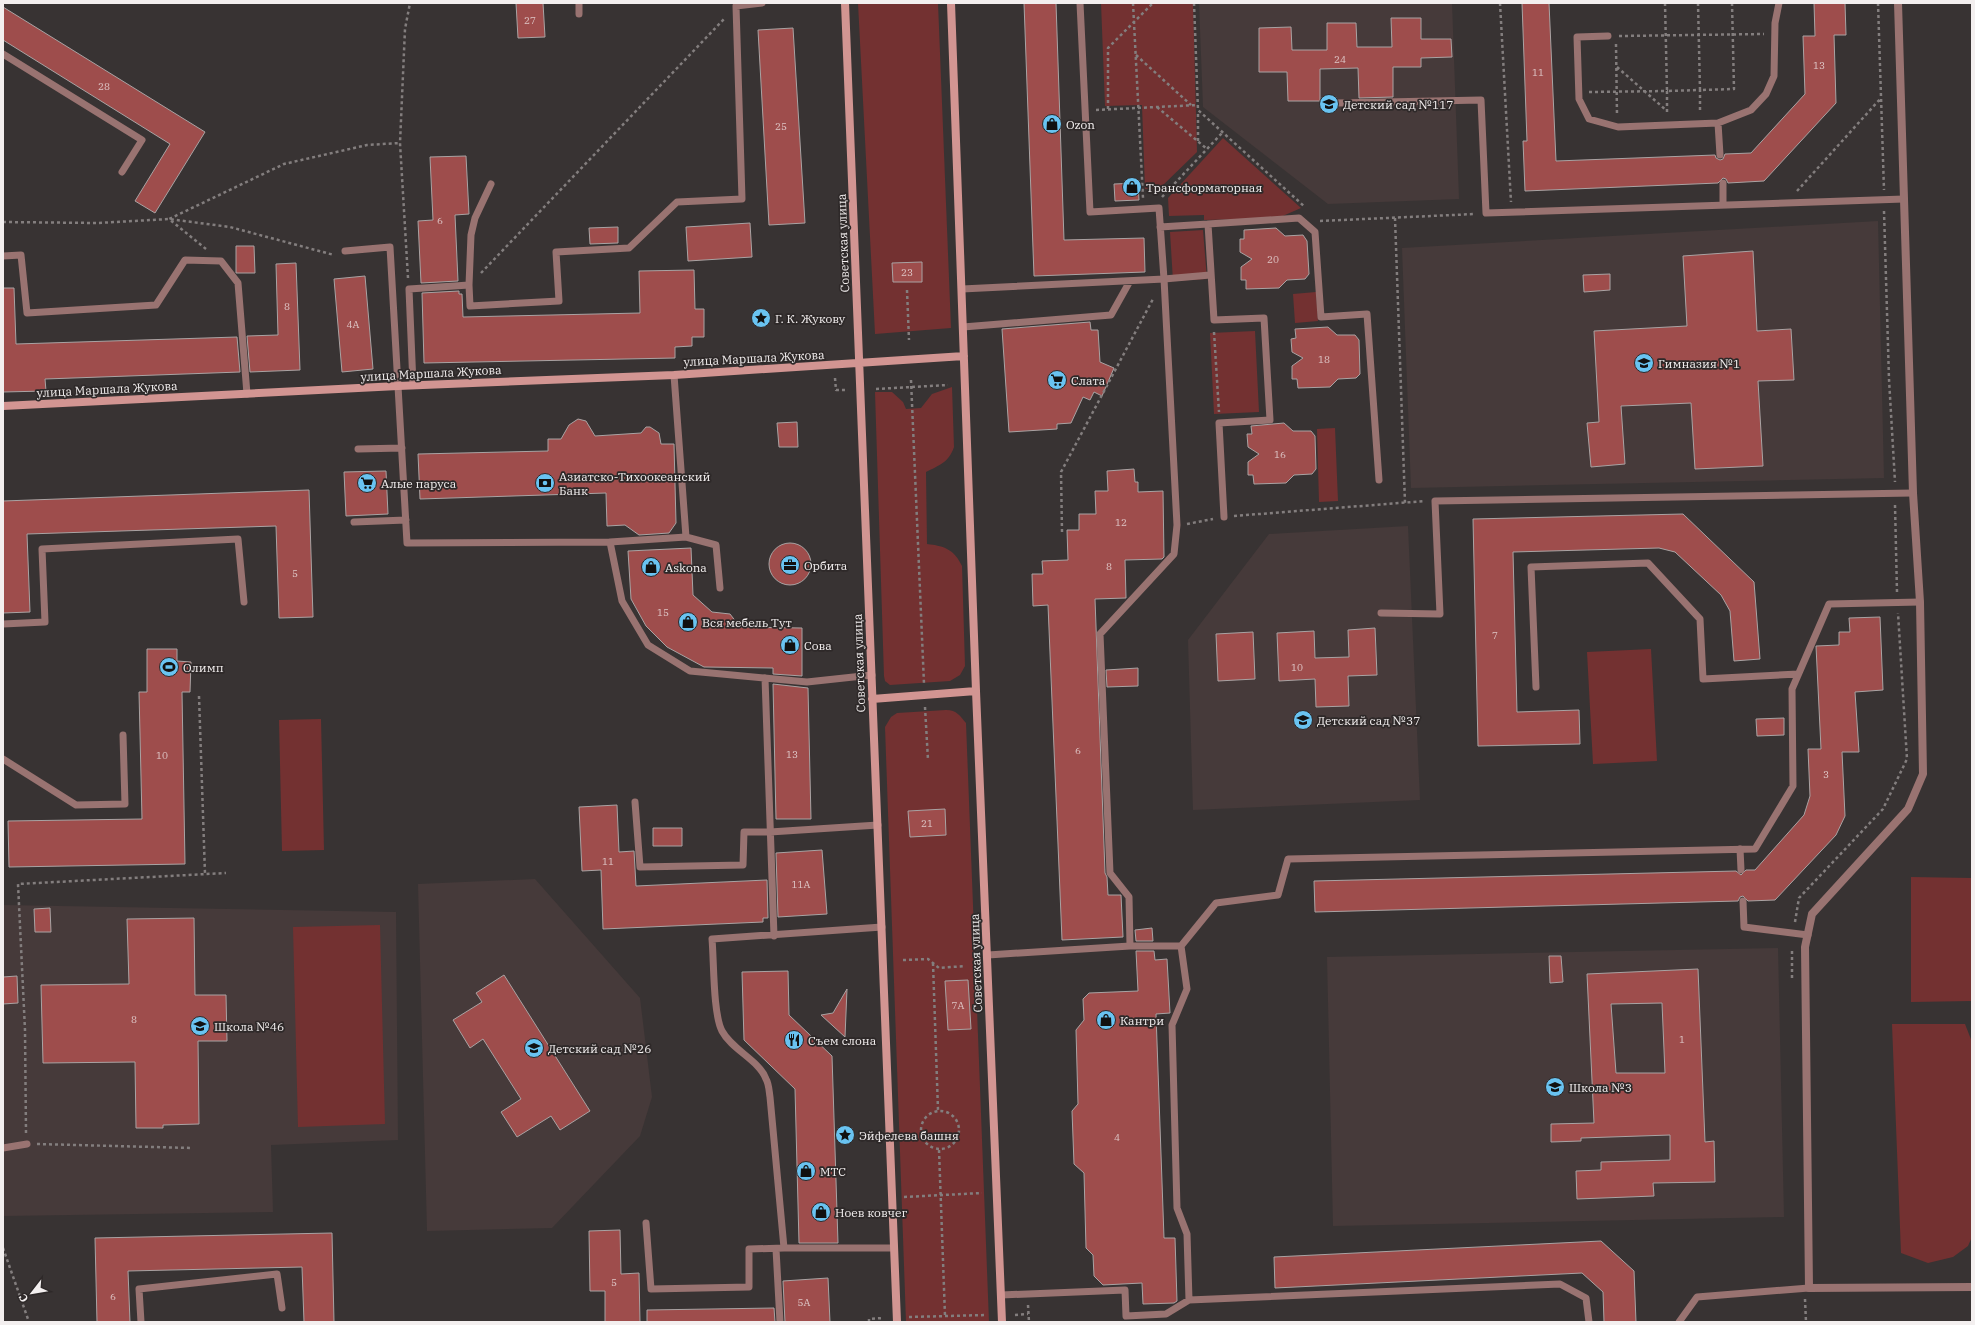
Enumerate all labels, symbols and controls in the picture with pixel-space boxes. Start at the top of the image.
house number: 27 [524,14,536,27]
house number: 24 [1334,53,1346,66]
house number: 13 [1813,59,1825,72]
house number: 11 [1532,66,1544,79]
house number: 28 [98,80,110,93]
school or university icon: Детский сад №117 [1318,93,1340,115]
place label: Детский сад №117 [1343,97,1454,112]
shop icon: Ozon [1041,113,1063,135]
place label: Ozon [1066,117,1095,132]
house number: 25 [775,120,787,133]
shop icon: Трансформаторная [1121,176,1143,198]
place label: Трансформаторная [1146,180,1262,195]
street label: Советская улица [834,193,852,293]
house number: 6 [437,214,443,227]
house number: 20 [1267,253,1279,266]
house number: 23 [901,266,913,279]
house number: 8 [284,300,290,313]
place icon: Г. К. Жукову [750,307,772,329]
place label: Г. К. Жукову [775,311,846,326]
house number: 4А [347,318,360,331]
street label: улица Маршала Жукова [683,347,825,369]
school or university icon: Гимназия №1 [1633,352,1655,374]
house number: 18 [1318,353,1330,366]
place label: Гимназия №1 [1658,356,1740,371]
street label: улица Маршала Жукова [360,362,502,384]
supermarket icon: Слата [1046,369,1068,391]
place label: Слата [1071,373,1106,388]
street label: улица Маршала Жукова [36,378,178,400]
house number: 16 [1274,448,1286,461]
place label: Азиатско-Тихоокеанский Банк [559,469,711,498]
supermarket icon: Алые паруса [356,472,378,494]
bank icon: Азиатско-Тихоокеанский Банк [534,472,556,494]
place label: Алые паруса [381,476,457,491]
house number: 12 [1115,516,1127,529]
office icon: Орбита [779,554,801,576]
shop icon: Askona [640,556,662,578]
place label: Орбита [804,558,848,573]
place label: Askona [665,560,707,575]
house number: 8 [1106,560,1112,573]
house number: 5 [292,567,298,580]
house number: 15 [657,606,669,619]
shop icon: Вся мебель Тут [677,611,699,633]
street label: Советская улица [850,613,868,713]
place label: Вся мебель Тут [702,615,792,630]
house number: 7 [1492,629,1498,642]
shop icon: Сова [779,634,801,656]
place label: Сова [804,638,832,653]
sports icon: Олимп [158,656,180,678]
place label: Олимп [183,660,224,675]
house number: 10 [1291,661,1303,674]
school or university icon: Детский сад №37 [1292,709,1314,731]
place label: Детский сад №37 [1317,713,1420,728]
house number: 6 [1075,744,1081,757]
house number: 13 [786,748,798,761]
house number: 10 [156,749,168,762]
house number: 3 [1823,768,1829,781]
house number: 21 [921,817,933,830]
house number: 11 [602,855,614,868]
house number: 11А [792,878,811,891]
street label: Советская улица [967,913,985,1013]
house number: 7А [952,999,965,1012]
shop icon: Кантри [1095,1009,1117,1031]
house number: 8 [131,1013,137,1026]
place label: Кантри [1120,1013,1164,1028]
school or university icon: Школа №46 [189,1015,211,1037]
place label: Школа №46 [214,1019,284,1034]
restaurant icon: Съем слона [783,1029,805,1051]
place label: Съем слона [808,1033,877,1048]
house number: 1 [1679,1033,1685,1046]
school or university icon: Детский сад №26 [523,1037,545,1059]
place label: Детский сад №26 [548,1041,651,1056]
school or university icon: Школа №3 [1544,1076,1566,1098]
place label: Школа №3 [1569,1080,1632,1095]
place icon: Эйфелева башня [834,1124,856,1146]
place label: Эйфелева башня [859,1128,959,1143]
house number: 4 [1114,1131,1120,1144]
shop icon: МТС [795,1160,817,1182]
place label: МТС [820,1164,846,1179]
shop icon: Ноев ковчег [810,1201,832,1223]
place label: Ноев ковчег [835,1205,907,1220]
north arrow [12,1273,52,1313]
house number: 5 [611,1276,617,1289]
house number: 6 [110,1290,116,1303]
text: С [16,1291,31,1305]
house number: 5А [798,1296,811,1309]

